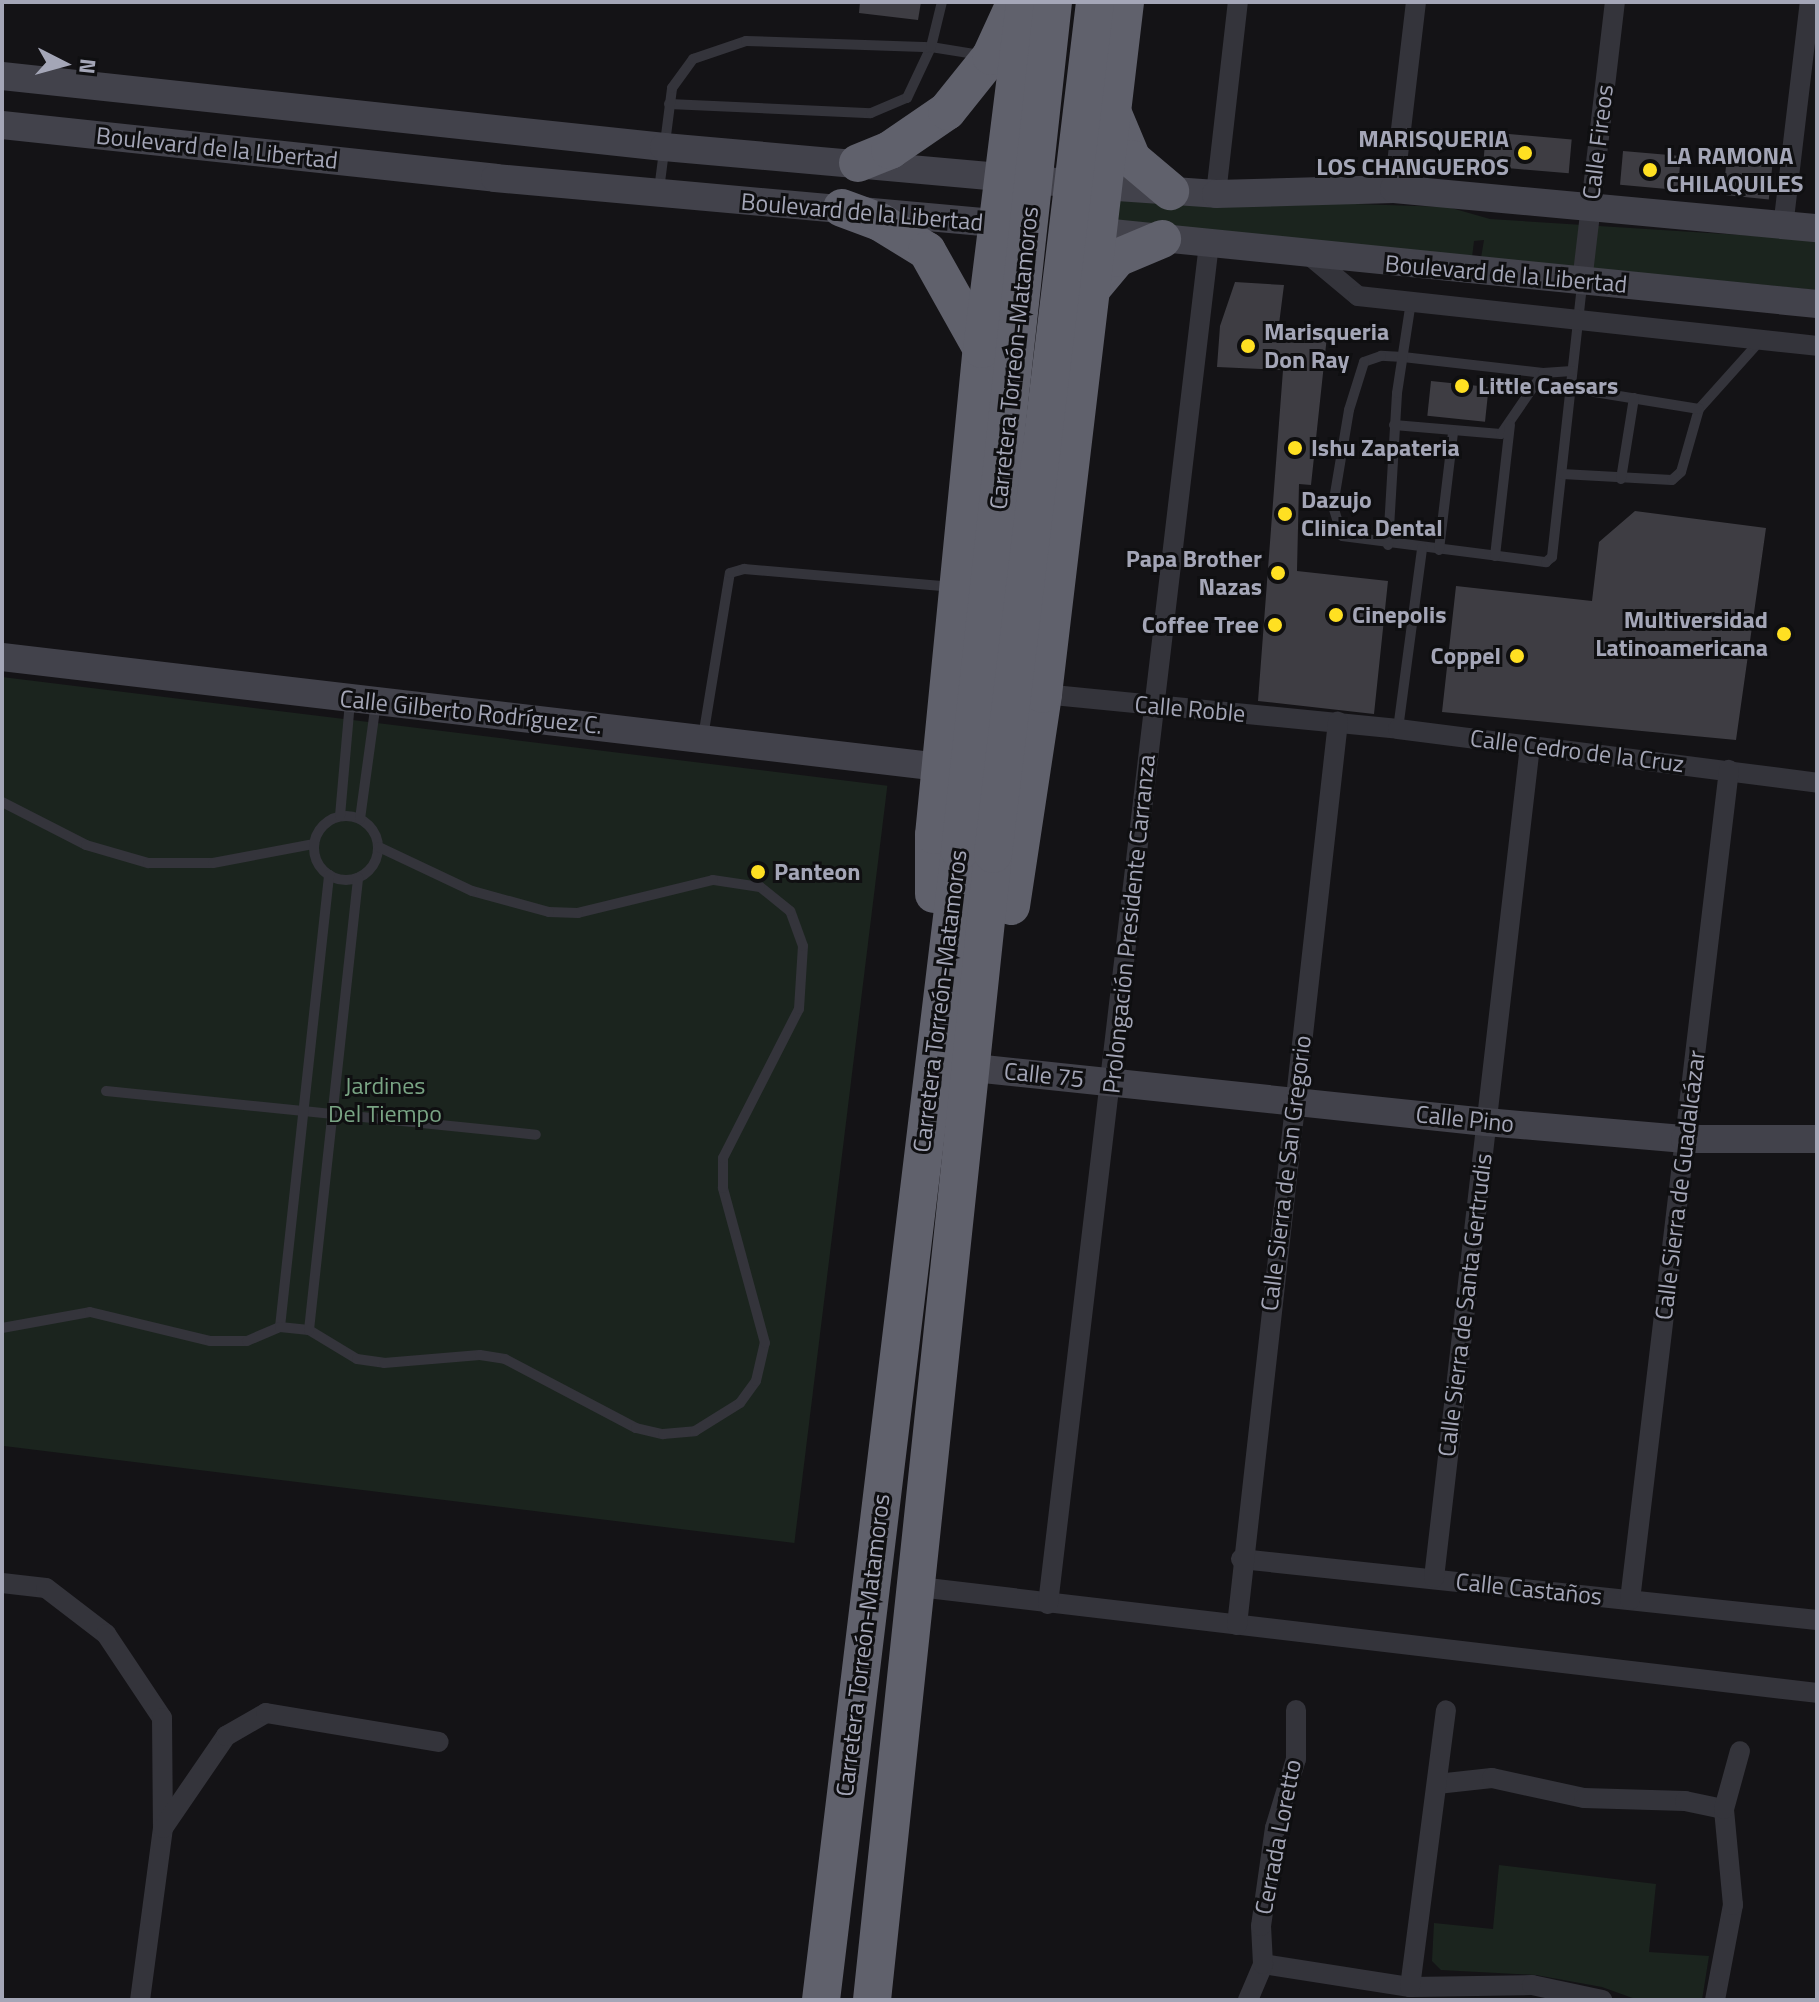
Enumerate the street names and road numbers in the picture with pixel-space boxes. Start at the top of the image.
street label: Calle Fireos [1577,83,1619,201]
street label: Boulevard de la Libertad [95,121,339,175]
street label: Boulevard de la Libertad [740,187,984,237]
street label: Carretera Torreón-Matamoros [984,205,1044,511]
street label: Boulevard de la Libertad [1384,249,1628,299]
street label: Calle Gilberto Rodríguez C. [338,684,604,740]
street label: Calle Roble [1133,690,1247,728]
street label: Calle Cedro de la Cruz [1469,724,1685,778]
street label: Prolongación Presidente Carranza [1097,753,1161,1095]
street label: Carretera Torreón-Matamoros [907,848,973,1154]
street label: Calle Sierra de San Gregorio [1255,1034,1317,1312]
street label: Calle Sierra de Guadalcázar [1649,1049,1711,1321]
street label: Calle 75 [1002,1056,1086,1094]
street label: Calle Pino [1414,1100,1516,1138]
street label: Calle Sierra de Santa Gertrudis [1432,1152,1498,1458]
street label: Carretera Torreón-Matamoros [830,1492,896,1798]
street label: Calle Castaños [1454,1567,1604,1611]
street label: Cerrada Loretto [1249,1757,1307,1917]

